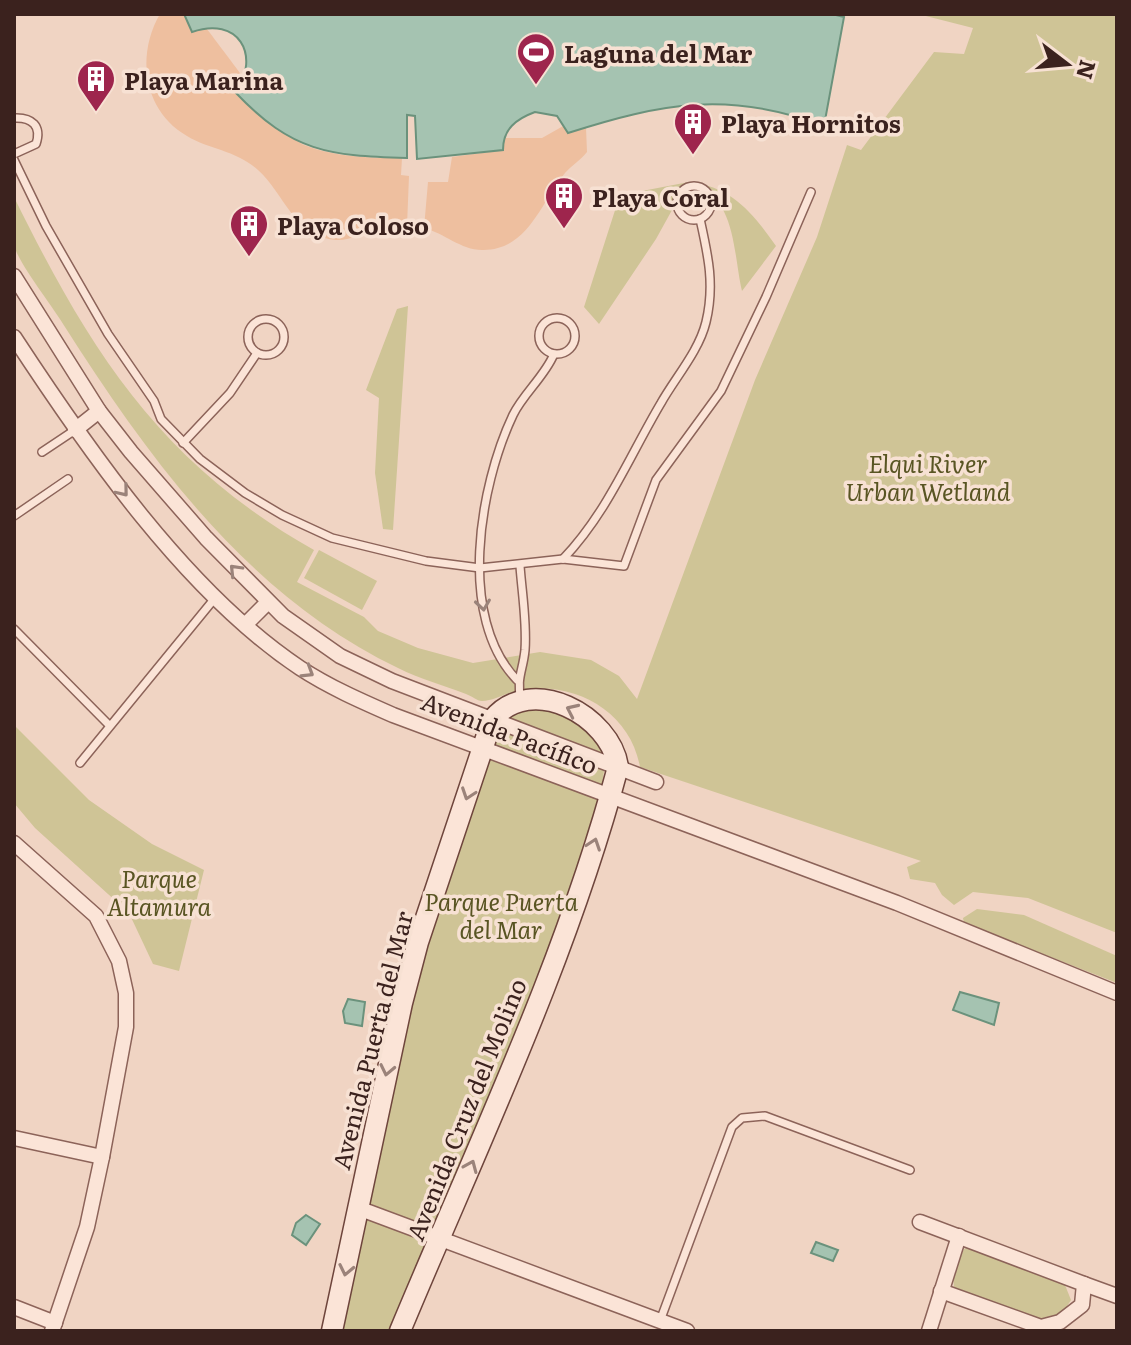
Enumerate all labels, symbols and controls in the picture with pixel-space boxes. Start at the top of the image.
north arrow [1027,24,1107,104]
sports icon: Laguna del Mar [515,31,557,86]
place label: Laguna del Mar [564,35,752,70]
text: N [1069,57,1106,83]
building icon: Playa Marina [75,58,117,113]
place label: Playa Marina [124,62,283,97]
building icon: Playa Hornitos [672,101,714,156]
place label: Playa Hornitos [721,105,901,140]
building icon: Playa Coral [543,175,585,230]
place label: Playa Coral [592,179,729,214]
building icon: Playa Coloso [228,203,270,258]
place label: Playa Coloso [277,207,429,242]
park label: Elqui River Urban Wetland [845,445,1011,508]
one-way arrow [113,482,127,497]
one-way arrow [230,565,244,579]
one-way arrow [474,598,491,612]
one-way arrow [299,663,313,678]
street label: Avenida Pacífico [417,682,603,782]
one-way arrow [566,704,580,720]
one-way arrow [461,786,477,800]
one-way arrow [584,838,600,852]
park label: Parque Altamura [107,860,211,923]
park label: Parque Puerta del Mar [424,883,578,946]
street label: Avenida Puerta del Mar [322,907,420,1173]
street label: Avenida Cruz del Molino [396,973,534,1245]
one-way arrow [379,1063,396,1076]
one-way arrow [461,1159,477,1174]
one-way arrow [338,1263,355,1276]

